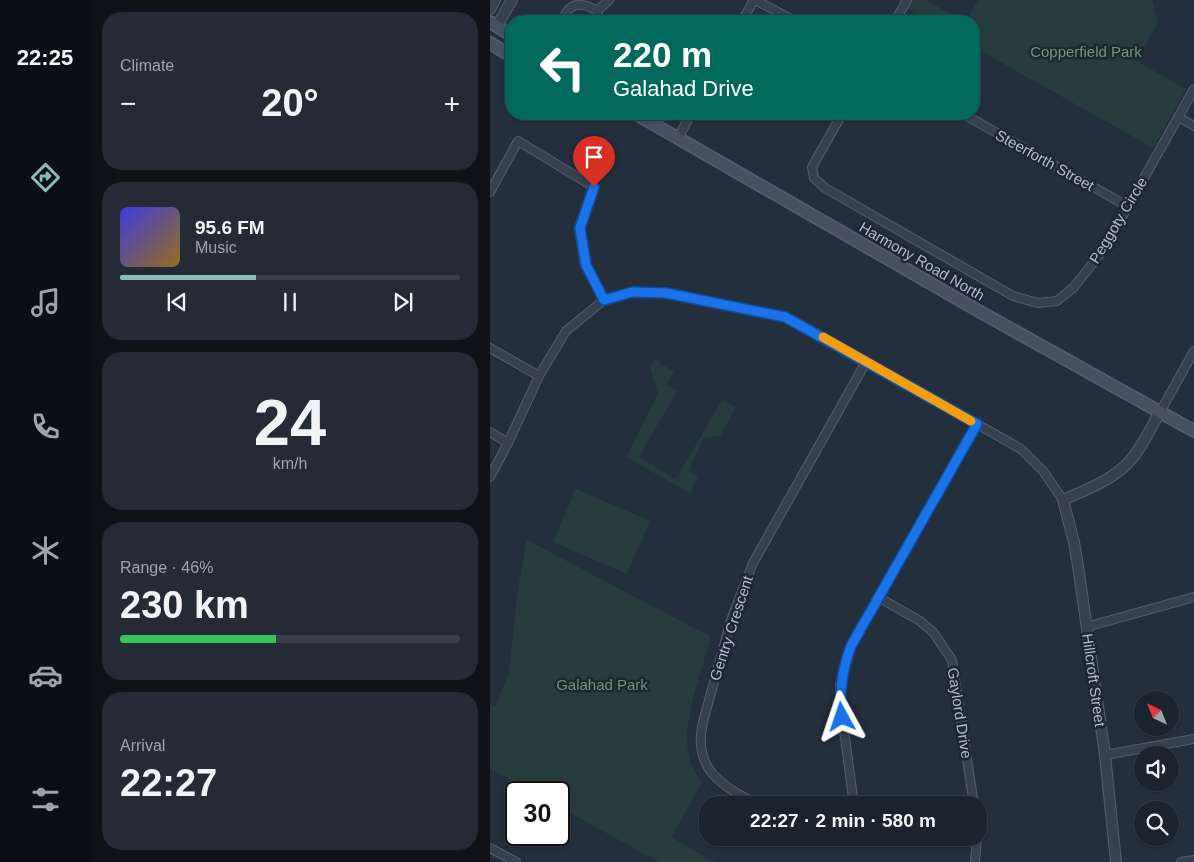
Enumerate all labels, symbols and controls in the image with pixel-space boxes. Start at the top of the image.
icon: left [530,35,595,100]
text: 220 m [613,35,712,74]
park label: Copperfield Park [1030,43,1142,60]
text: 22:25 [17,45,73,70]
text: Climate [120,57,174,74]
text: Galahad Drive [613,76,754,101]
text: 20° [261,82,319,124]
text: − [120,88,136,119]
text: + [444,88,460,119]
street label: Steerforth Street [993,126,1098,195]
pin [573,136,615,187]
icon: arrive [580,143,608,171]
icon: directions [28,160,63,195]
street label: Peggoty Circle [1086,174,1150,266]
text: 95.6 FM [195,217,265,238]
street label: Harmony Road North [856,218,988,304]
text: Music [195,239,237,256]
icon: music [28,285,63,320]
icon: previous [163,288,191,316]
icon: pause [276,288,304,316]
icon: next [389,288,417,316]
text: 24 [254,386,326,459]
icon: phone [28,409,63,444]
text: km/h [273,455,307,472]
icon: climate [28,533,63,568]
text: Range · 46% [120,559,213,576]
street label: Gentry Crescent [706,573,756,683]
text: 230 km [120,584,249,626]
street label: Hillcroft Street [1079,632,1109,729]
icon: car [28,658,63,693]
street label: Gaylord Drive [944,666,976,760]
park label: Galahad Park [556,676,648,693]
position arrow [815,690,867,742]
north arrow [1134,691,1179,736]
map controls [1134,691,1179,846]
text: Arrival [120,737,165,754]
button: sound [1134,746,1179,791]
text: 22:27 [120,762,217,804]
speed limit sign: 30 [505,781,570,846]
icon: filters [28,782,63,817]
button: search [1134,801,1179,846]
text: 22:27 · 2 min · 580 m [750,810,936,831]

